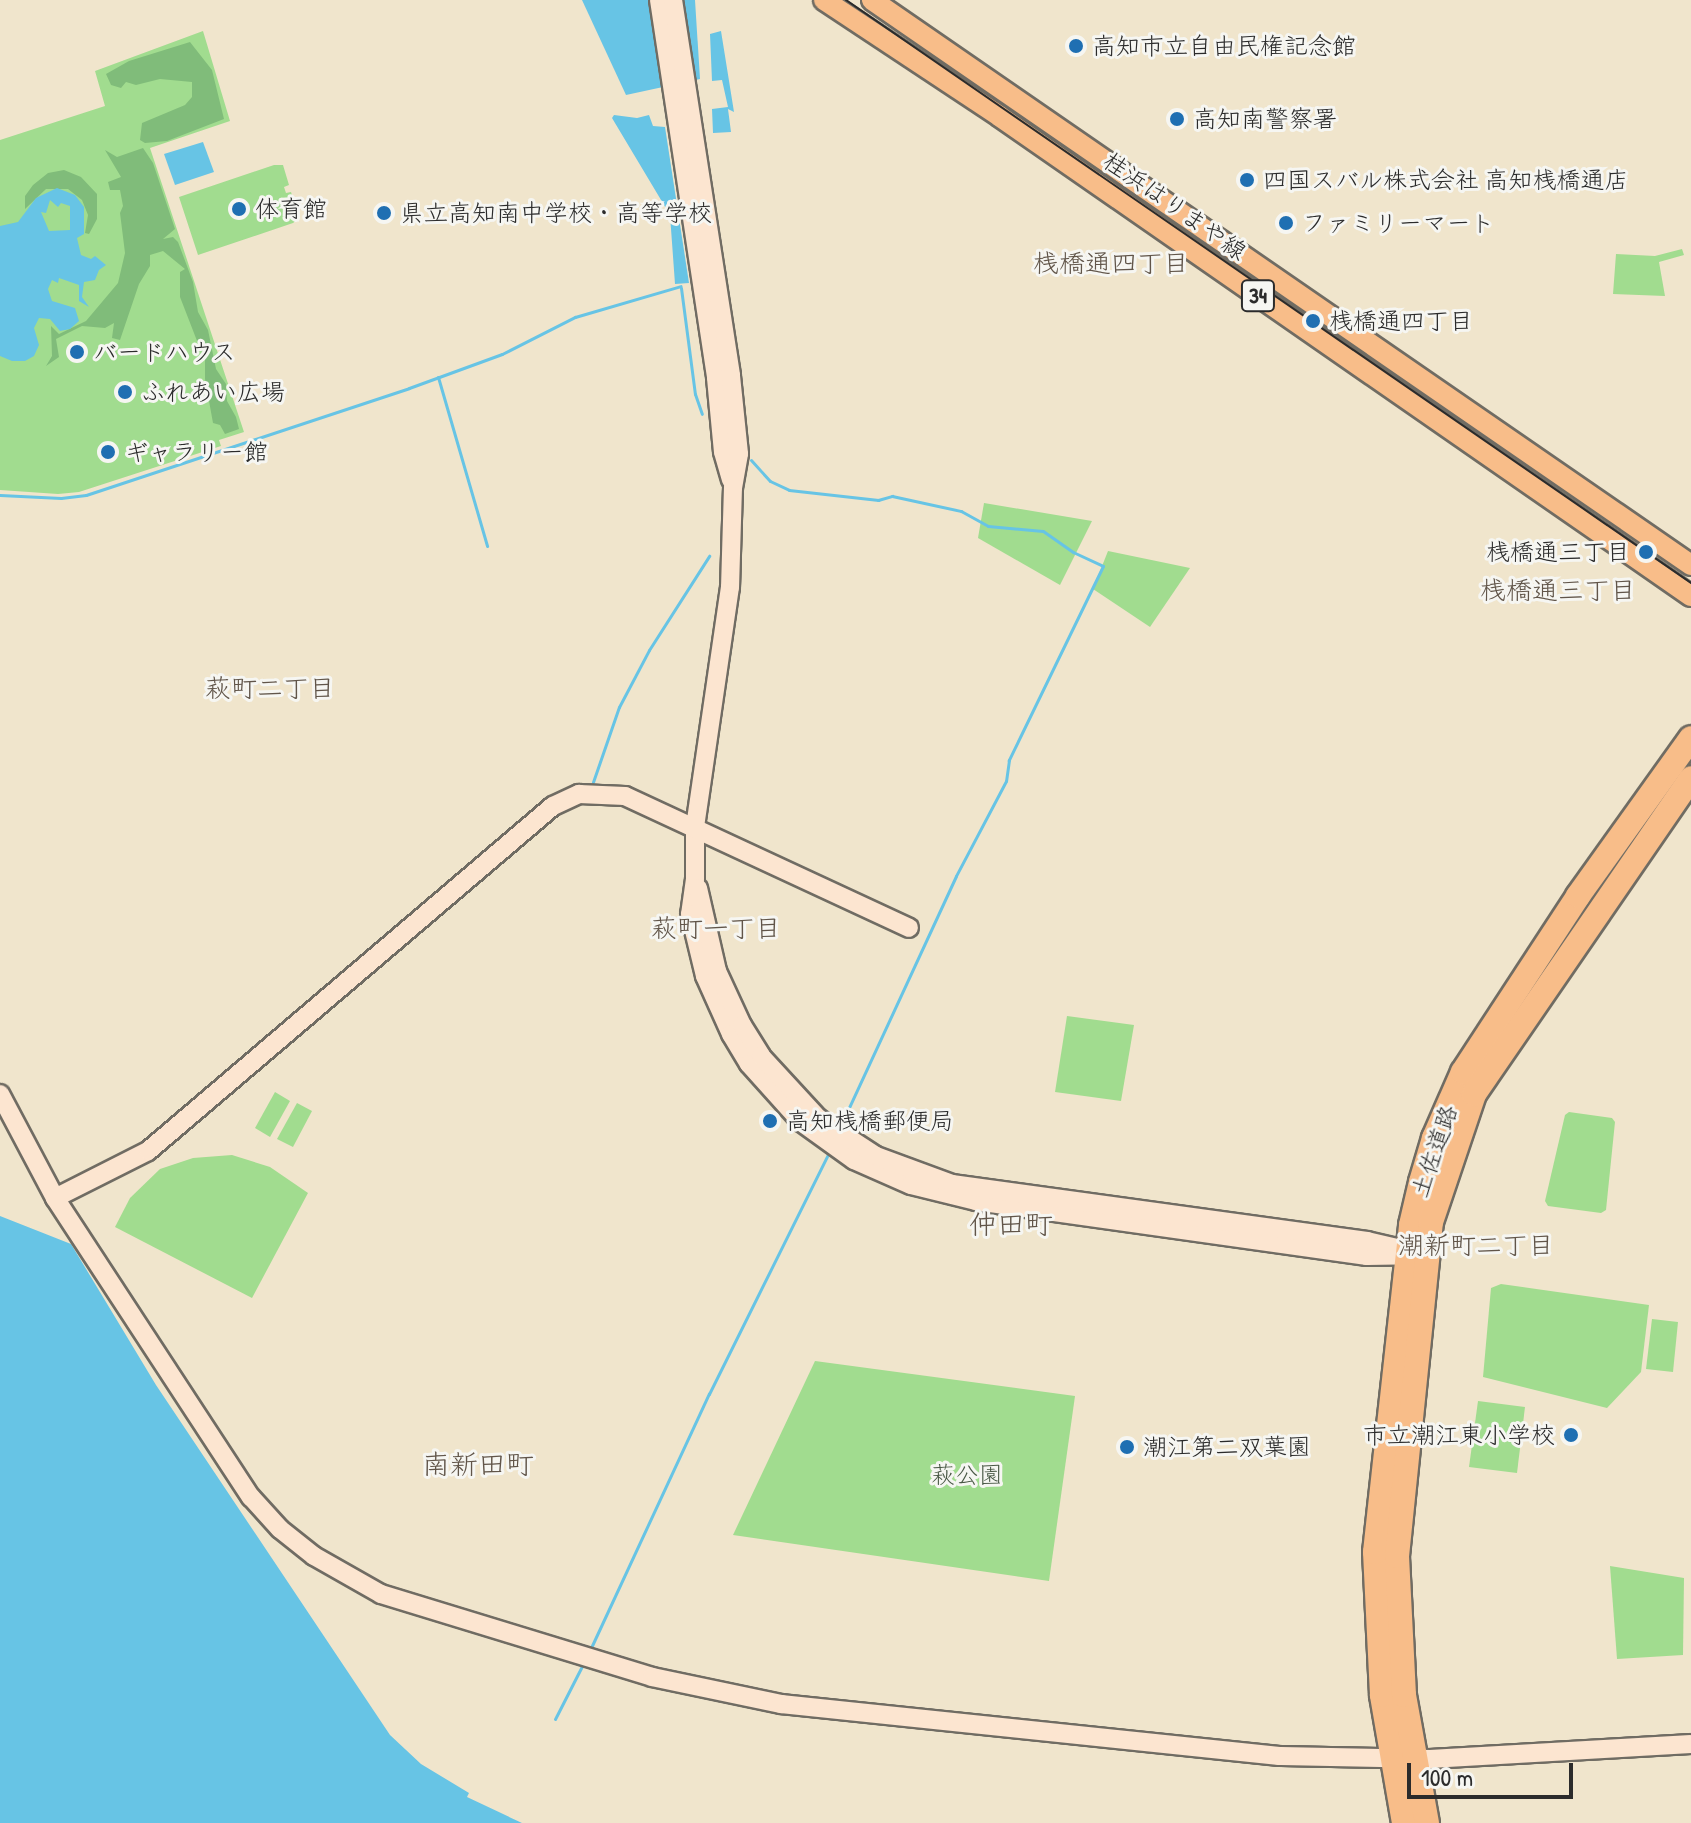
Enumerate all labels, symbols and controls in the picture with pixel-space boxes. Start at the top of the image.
place label: 高知市立自由民権記念館 [1092,32,1356,60]
marker: 高知市立自由民権記念館 [1067,37,1085,55]
place label: 高知南警察署 [1193,105,1337,133]
marker: 高知南警察署 [1168,110,1186,128]
street label: 桂浜はりまや線 [1098,146,1252,266]
place label: 四国スバル株式会社 高知桟橋通店 [1263,166,1629,194]
marker: 四国スバル株式会社 高知桟橋通店 [1238,171,1256,189]
place label: 体育館 [255,195,327,223]
place label: 県立高知南中学校・高等学校 [400,199,712,227]
marker: 体育館 [230,200,248,218]
marker: 県立高知南中学校・高等学校 [375,204,393,222]
place label: ファミリーマート [1302,209,1494,237]
marker: ファミリーマート [1277,214,1295,232]
district label: 桟橋通四丁目 [1033,247,1189,279]
road number: 34 [1240,278,1276,314]
place label: 桟橋通四丁目 [1329,307,1473,335]
marker: 桟橋通四丁目 [1304,312,1322,330]
place label: バードハウス [93,338,237,366]
marker: バードハウス [68,343,86,361]
place label: ふれあい広場 [141,378,285,406]
marker: ふれあい広場 [116,383,134,401]
place label: ギャラリー館 [124,438,268,466]
marker: ギャラリー館 [99,443,117,461]
place label: 桟橋通三丁目 [1486,538,1630,566]
marker: 桟橋通三丁目 [1637,543,1655,561]
district label: 桟橋通三丁目 [1480,574,1636,606]
district label: 萩町二丁目 [205,672,335,704]
district label: 萩町一丁目 [651,912,781,944]
street label: 土佐道路 [1405,1101,1463,1201]
place label: 高知桟橋郵便局 [786,1107,954,1135]
marker: 高知桟橋郵便局 [761,1112,779,1130]
district label: 仲田町 [969,1207,1053,1241]
district label: 潮新町二丁目 [1398,1229,1554,1261]
place label: 市立潮江東小学校 [1363,1421,1555,1449]
marker: 市立潮江東小学校 [1562,1426,1580,1444]
place label: 潮江第二双葉園 [1143,1433,1311,1461]
marker: 潮江第二双葉園 [1118,1438,1136,1456]
district label: 南新田町 [422,1447,534,1481]
park label: 萩公園 [931,1461,1003,1489]
scale bar [1411,1747,1577,1797]
text: 100 m [1421,1761,1473,1793]

